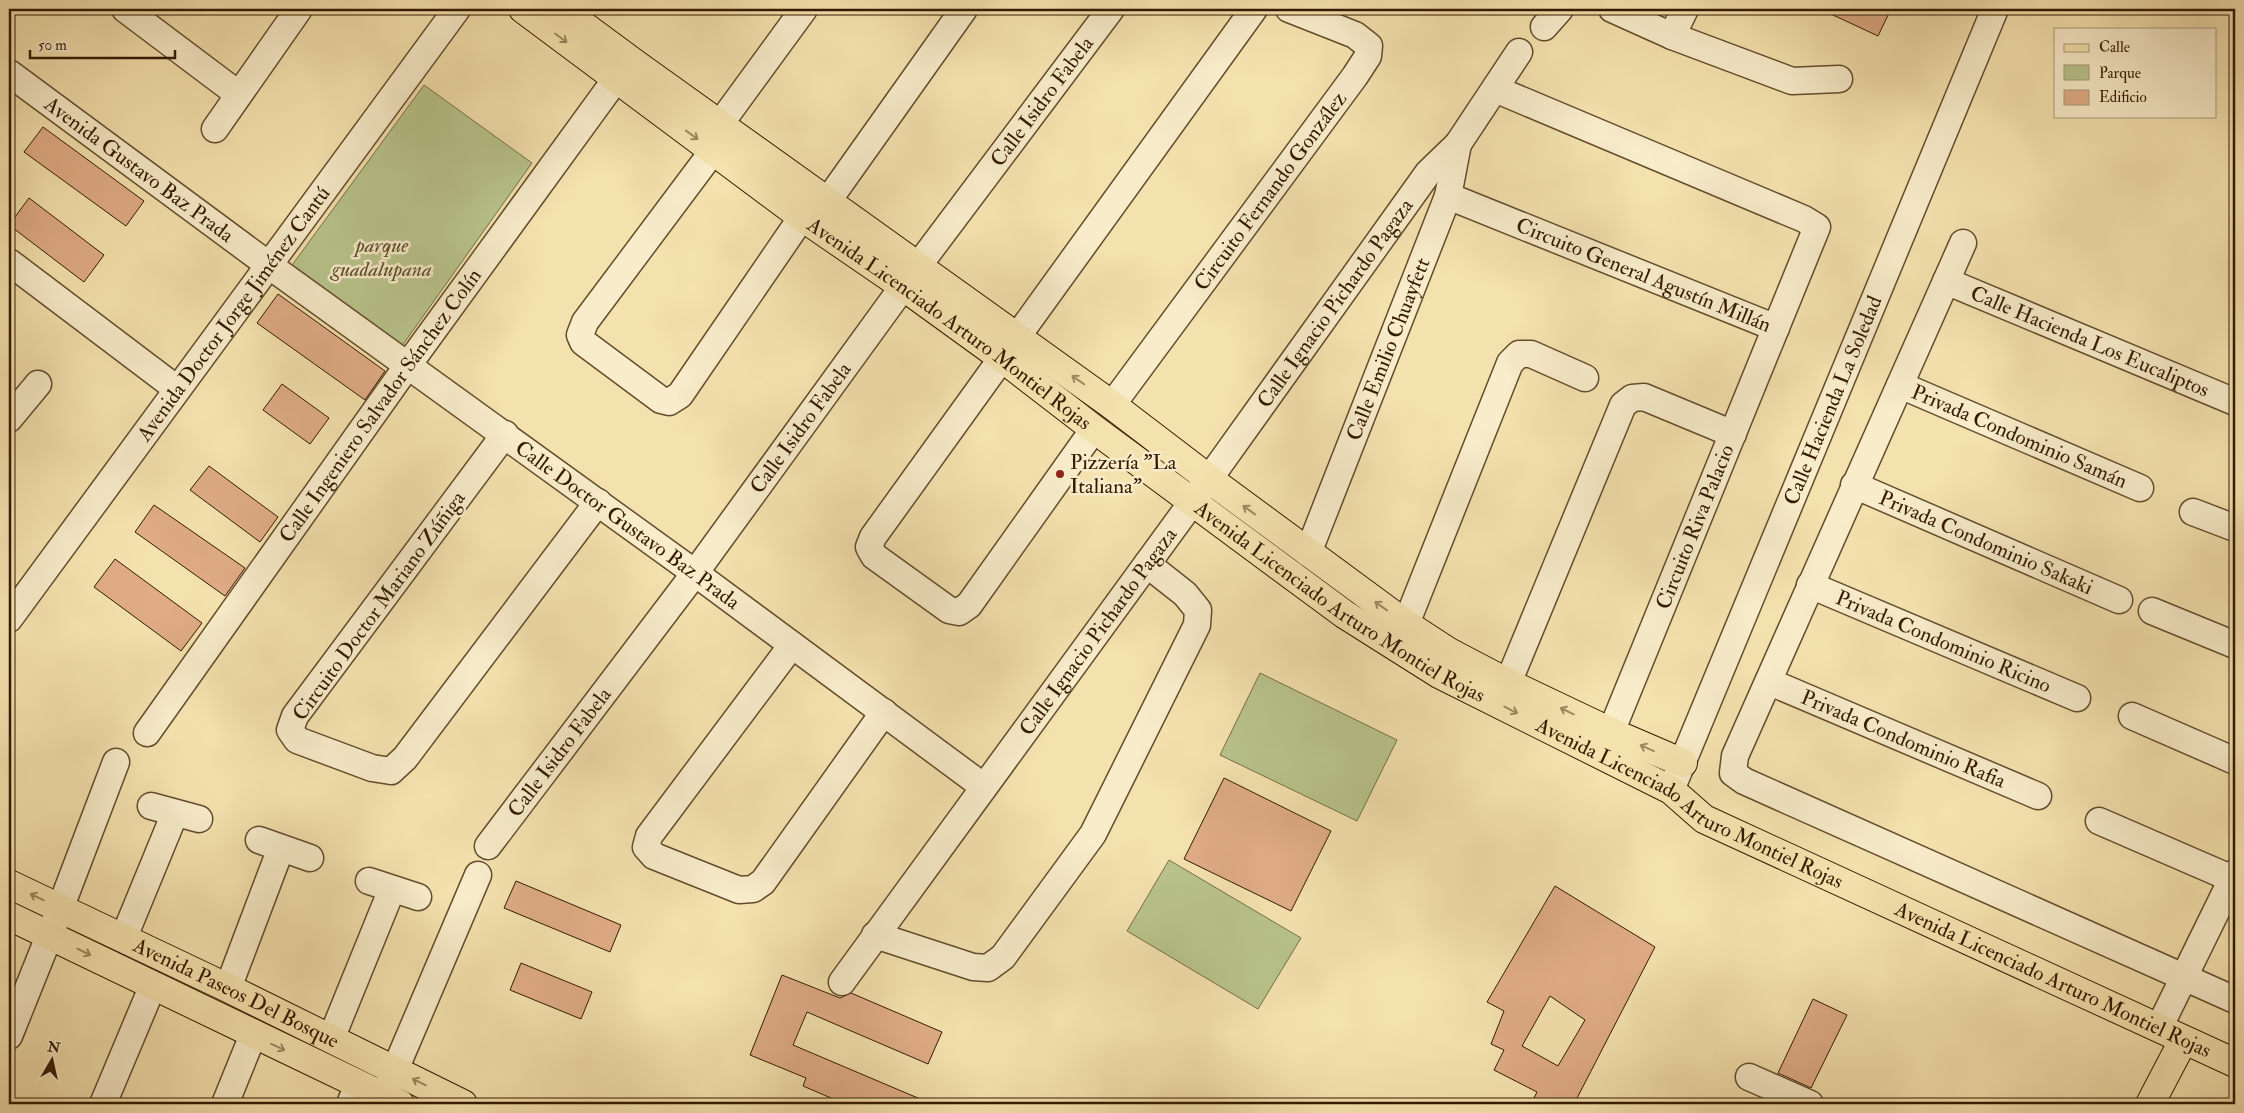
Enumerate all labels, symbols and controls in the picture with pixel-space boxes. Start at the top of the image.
scale bar [30,28,175,60]
legend [2054,28,2216,118]
street label: Calle Isidro Fabela [984,31,1100,172]
one-way arrow [554,33,568,43]
text: 50 m [38,36,67,55]
text: Calle [2099,38,2130,57]
text: Parque [2099,64,2141,83]
street label: Circuito Fernando González [1188,86,1352,296]
text: Edificio [2099,88,2147,107]
street label: Avenida Gustavo Baz Prada [38,90,240,248]
one-way arrow [685,130,699,140]
street label: Avenida Doctor Jorge Jiménez Cantú [130,180,336,447]
street label: Calle Ignacio Pichardo Pagaza [1251,193,1419,413]
street label: Avenida Licenciado Arturo Montiel Rojas [801,211,1097,436]
street label: Circuito General Agustín Millán [1512,211,1775,338]
park label: parque guadalupana [329,232,432,283]
street label: Calle Emilio Chuayfett [1340,254,1436,444]
street label: Calle Ingeniero Salvador Sánchez Colín [273,263,487,548]
street label: Calle Hacienda Los Eucaliptos [1966,279,2213,403]
street label: Calle Hacienda La Soledad [1777,291,1888,509]
street label: Calle Isidro Fabela [744,357,857,499]
one-way arrow [1071,375,1085,385]
street label: Privada Condominio Samán [1908,378,2132,495]
street label: Calle Doctor Gustavo Baz Prada [510,434,746,616]
street label: Circuito Riva Palacio [1650,441,1740,613]
place label: Pizzería "La Italiana" [1070,449,1177,500]
marker: Pizzería "La Italiana" [1054,468,1066,480]
street label: Privada Condominio Sakaki [1875,484,2098,601]
street label: Circuito Doctor Mariano Zúñiga [287,486,472,726]
street label: Avenida Licenciado Arturo Montiel Rojas [1188,494,1490,709]
one-way arrow [1243,504,1257,515]
street label: Calle Ignacio Pichardo Pagaza [1013,522,1183,741]
street label: Privada Condominio Ricino [1832,584,2055,699]
one-way arrow [1375,600,1388,611]
street label: Calle Isidro Fabela [501,681,617,822]
street label: Privada Condominio Rafia [1797,683,2010,794]
one-way arrow [1504,705,1519,715]
one-way arrow [1560,706,1575,716]
street label: Avenida Licenciado Arturo Montiel Rojas [1531,711,1848,895]
one-way arrow [1640,742,1655,752]
one-way arrow [29,892,44,902]
street label: Avenida Licenciado Arturo Montiel Rojas [1890,895,2216,1064]
street label: Avenida Paseos Del Bosque [128,931,344,1054]
one-way arrow [76,948,91,958]
north arrow [28,1036,78,1086]
text: N [45,1038,62,1057]
one-way arrow [270,1042,285,1052]
one-way arrow [412,1077,427,1086]

